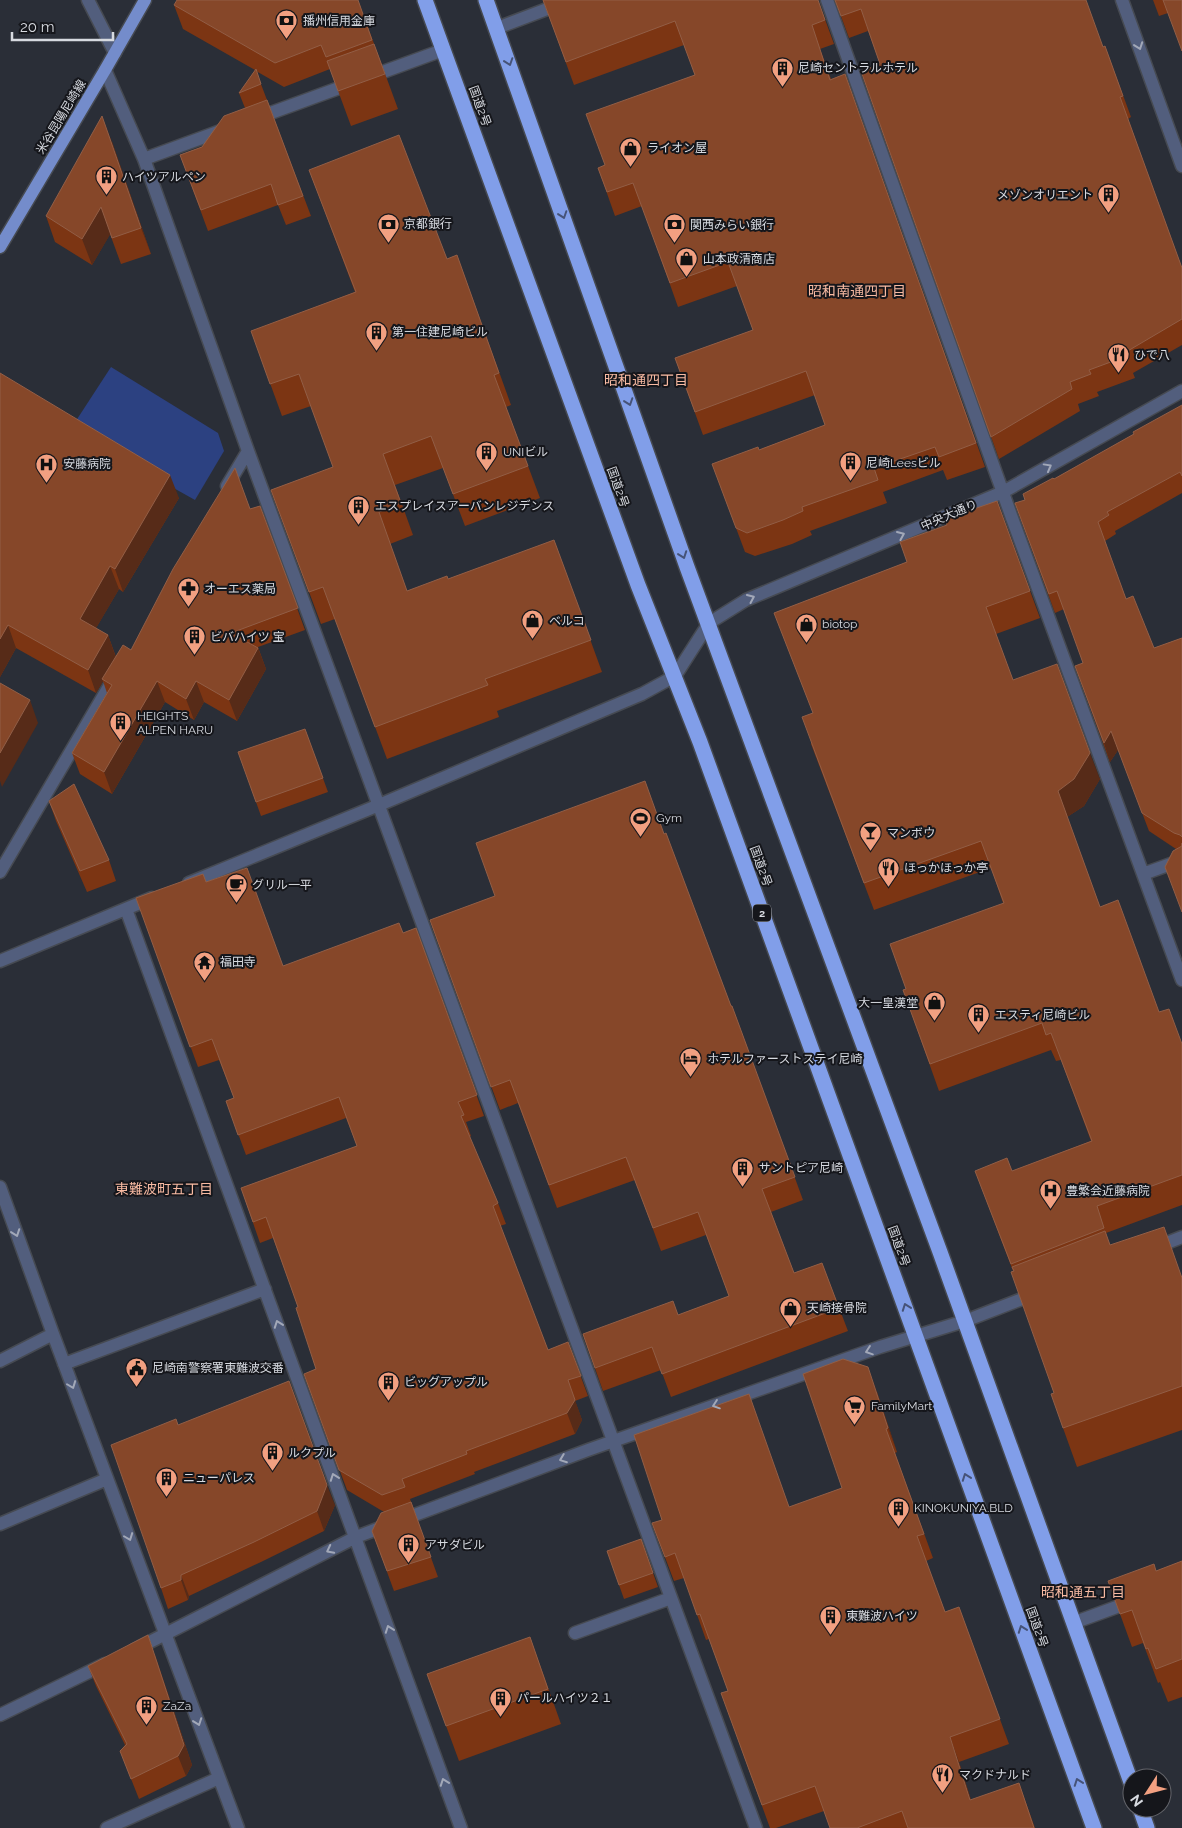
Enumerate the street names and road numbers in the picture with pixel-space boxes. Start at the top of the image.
street label: 米谷昆陽尼崎線 [33,77,89,157]
street label: 国道2号 [466,84,494,128]
street label: 国道2号 [604,465,632,509]
street label: 中央大通り [919,497,979,533]
street label: 国道2号 [747,844,775,888]
road number: 2 [753,904,771,921]
street label: 国道2号 [885,1224,913,1268]
street label: 国道2号 [1023,1605,1051,1649]

